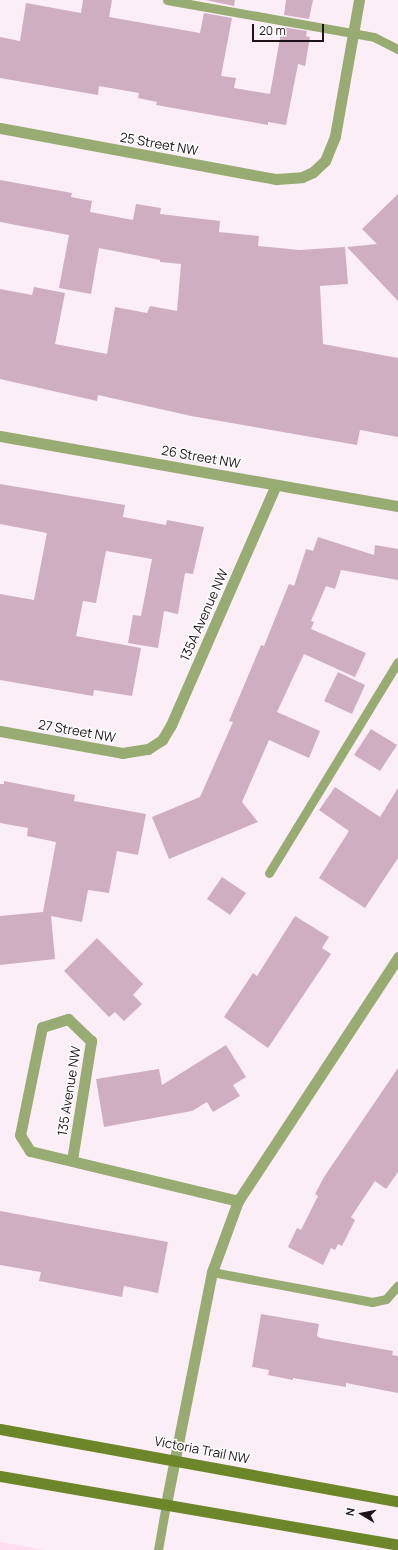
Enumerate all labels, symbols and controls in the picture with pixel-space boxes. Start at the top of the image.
scale bar [254,16,326,42]
text: 20 m [259,22,286,39]
street label: 25 Street NW [119,129,199,159]
street label: 26 Street NW [160,442,242,472]
street label: 135A Avenue NW [177,567,231,663]
street label: 27 Street NW [37,717,117,745]
street label: 135 Avenue NW [54,1045,84,1137]
street label: Victoria Trail NW [153,1433,251,1467]
north arrow [342,1494,382,1534]
text: N [342,1507,358,1517]

